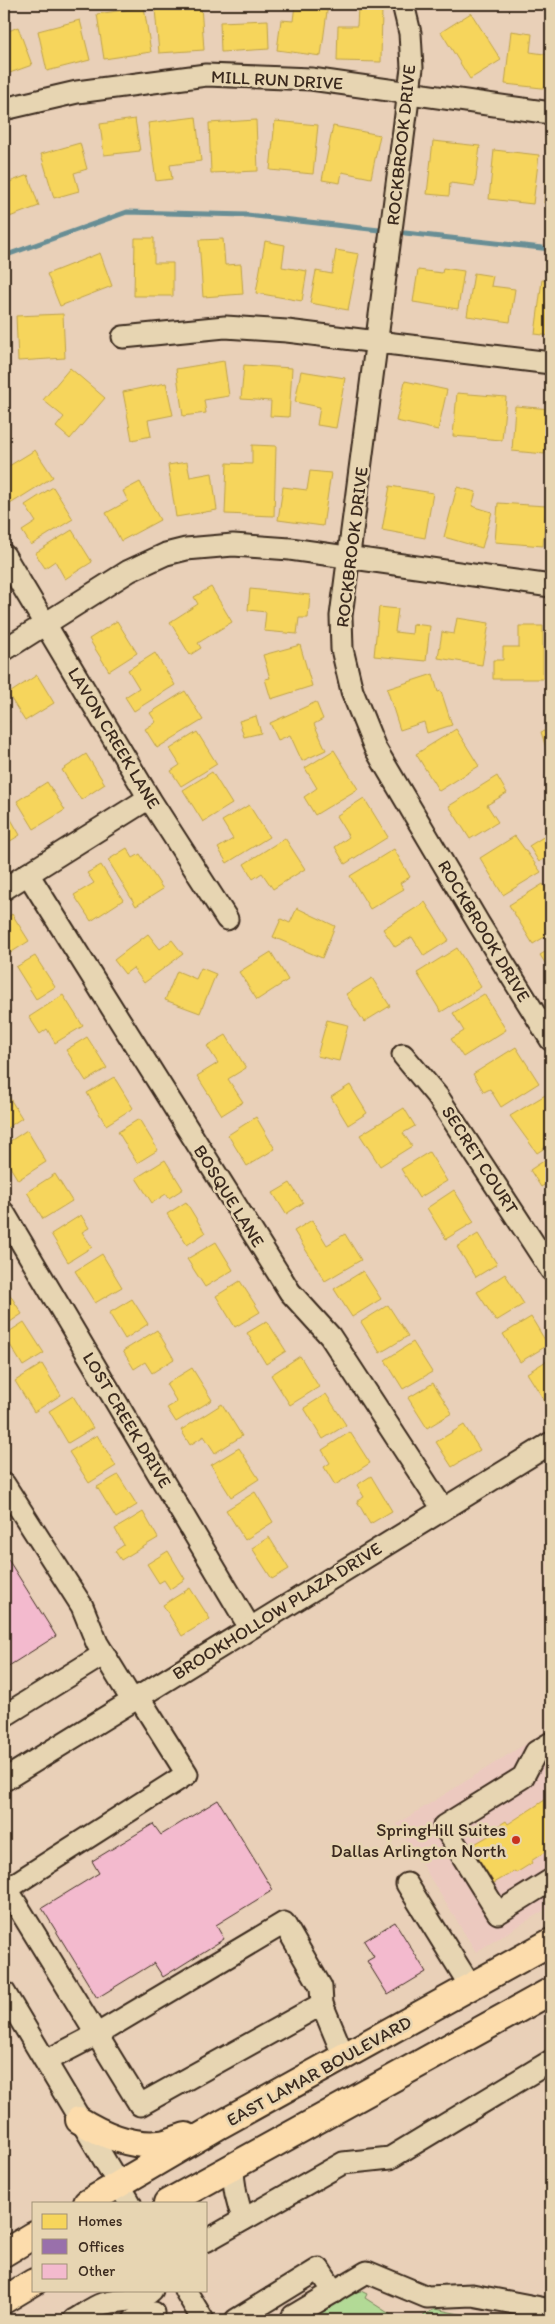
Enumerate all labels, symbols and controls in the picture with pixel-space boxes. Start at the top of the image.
street label: ROCKBROOK DRIVE [382,63,420,227]
street label: MILL RUN DRIVE [210,66,344,94]
street label: ROCKBROOK DRIVE [331,465,373,629]
street label: LAVON CREEK LANE [63,663,165,813]
street label: ROCKBROOK DRIVE [433,856,535,1006]
street label: SECRET COURT [437,1102,523,1218]
street label: BOSQUE LANE [189,1141,269,1251]
street label: LOST CREEK DRIVE [78,1348,176,1492]
street label: BROOKHOLLOW PLAZA DRIVE [168,1537,386,1685]
place label: SpringHill Suites Dallas Arlington North [331,1819,506,1862]
marker: SpringHill Suites Dallas Arlington North [510,1834,522,1846]
street label: EAST LAMAR BOULEVARD [223,2011,415,2131]
legend [32,2202,208,2292]
text: Homes [78,2212,123,2230]
text: Offices [78,2238,125,2256]
text: Other [78,2262,115,2280]

